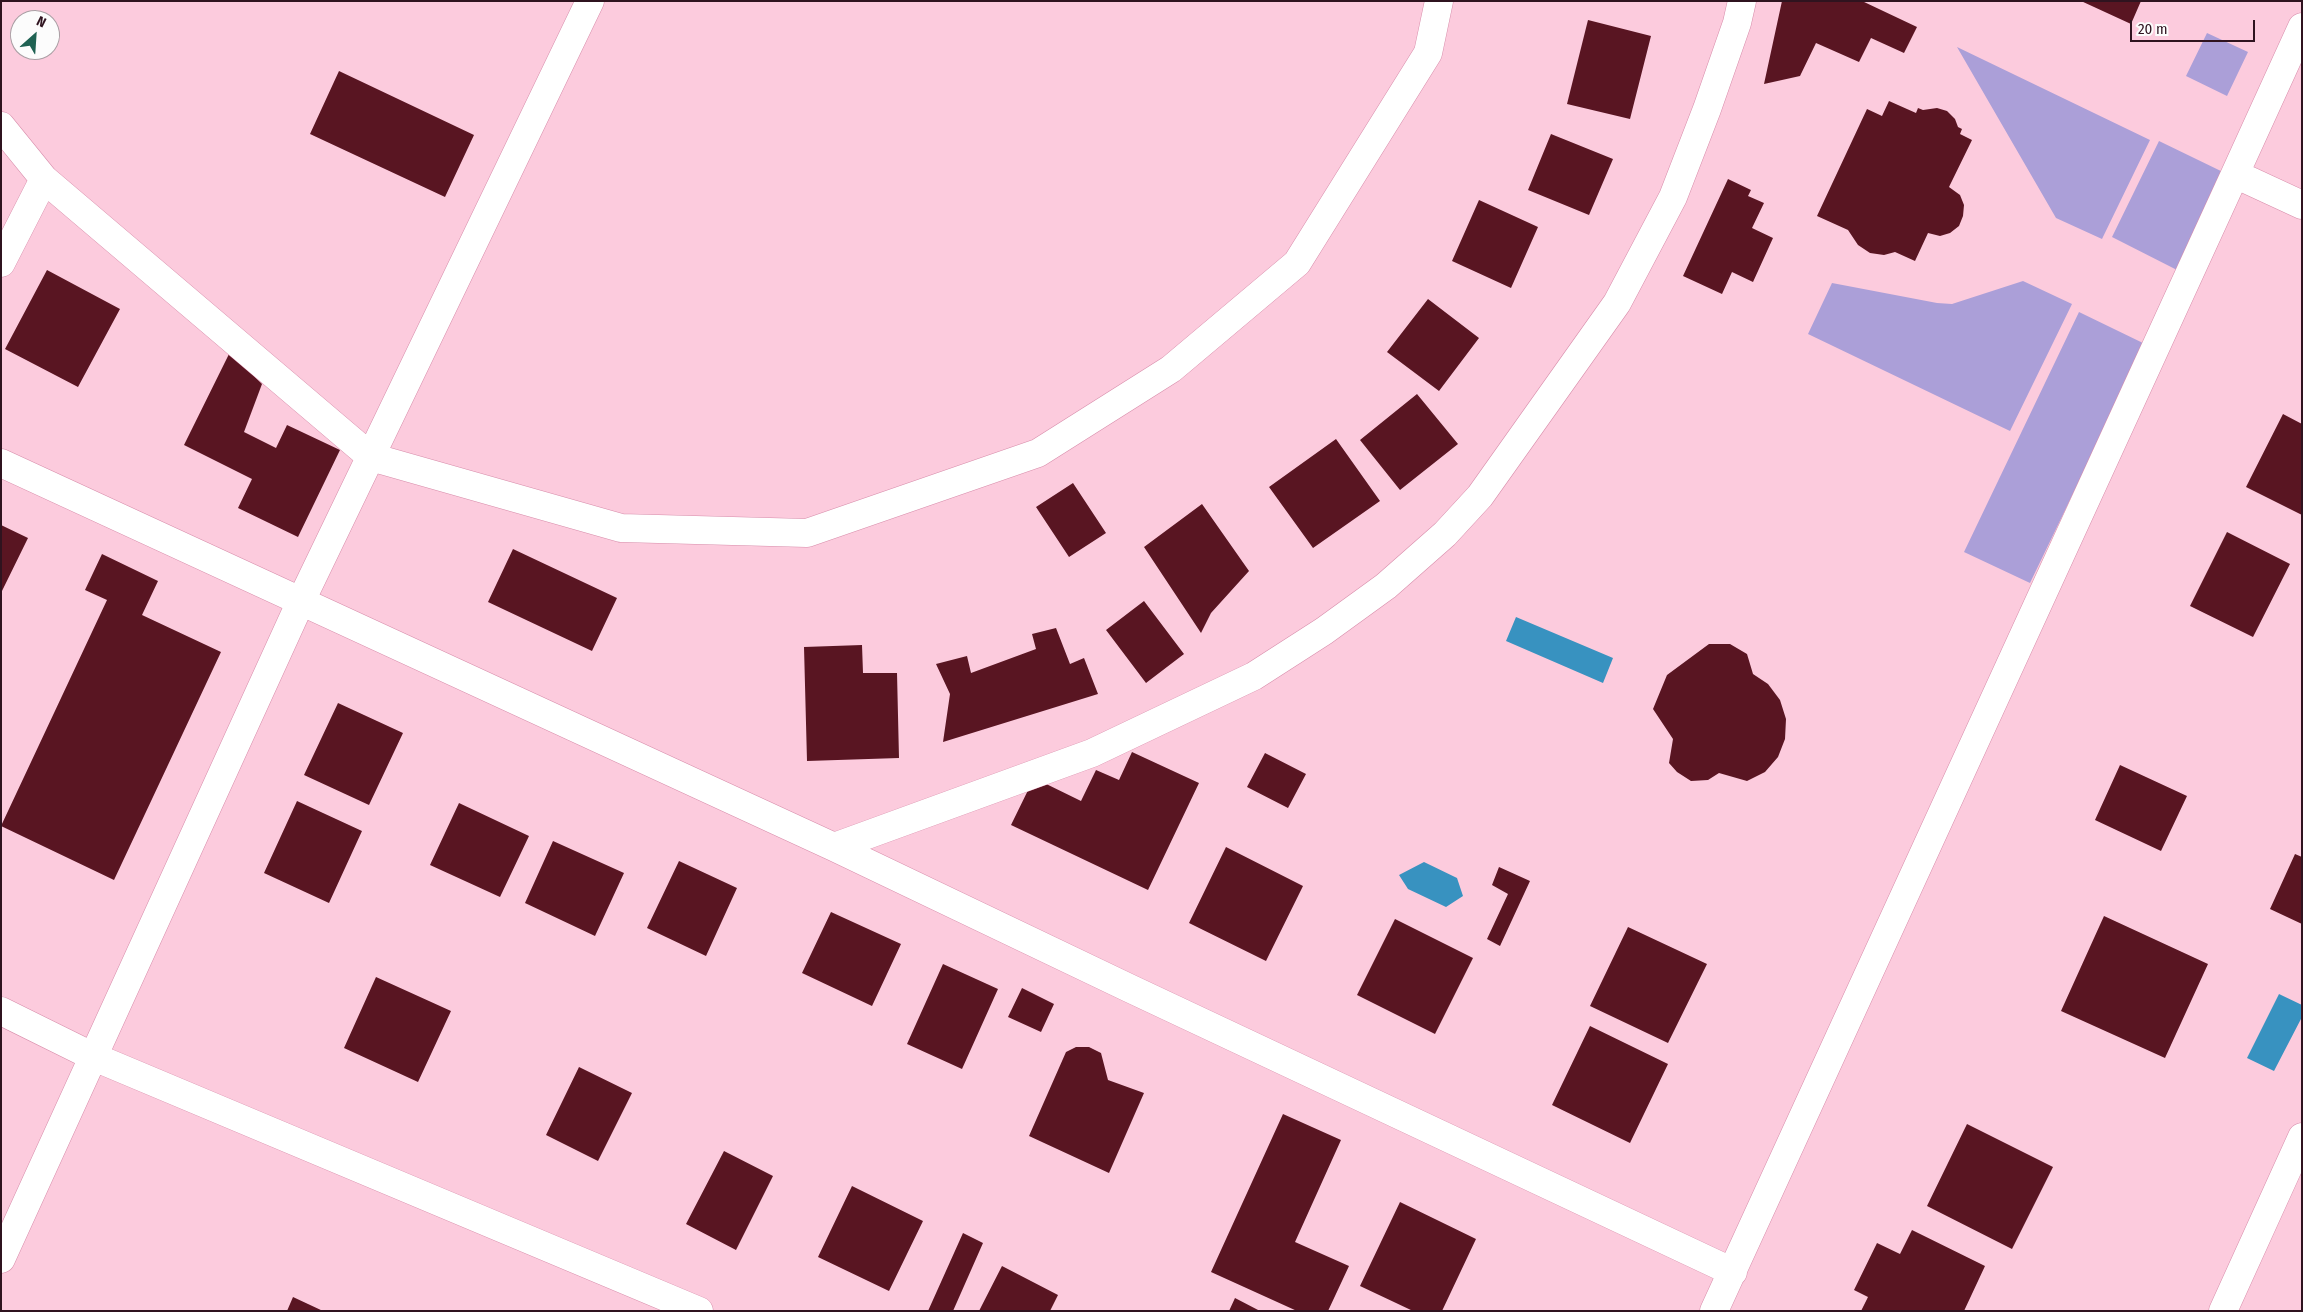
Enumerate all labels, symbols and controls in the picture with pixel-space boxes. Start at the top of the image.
north arrow [10,10,60,60]
scale bar [2133,10,2258,42]
text: N [34,12,49,31]
text: 20 m [2138,20,2168,38]

